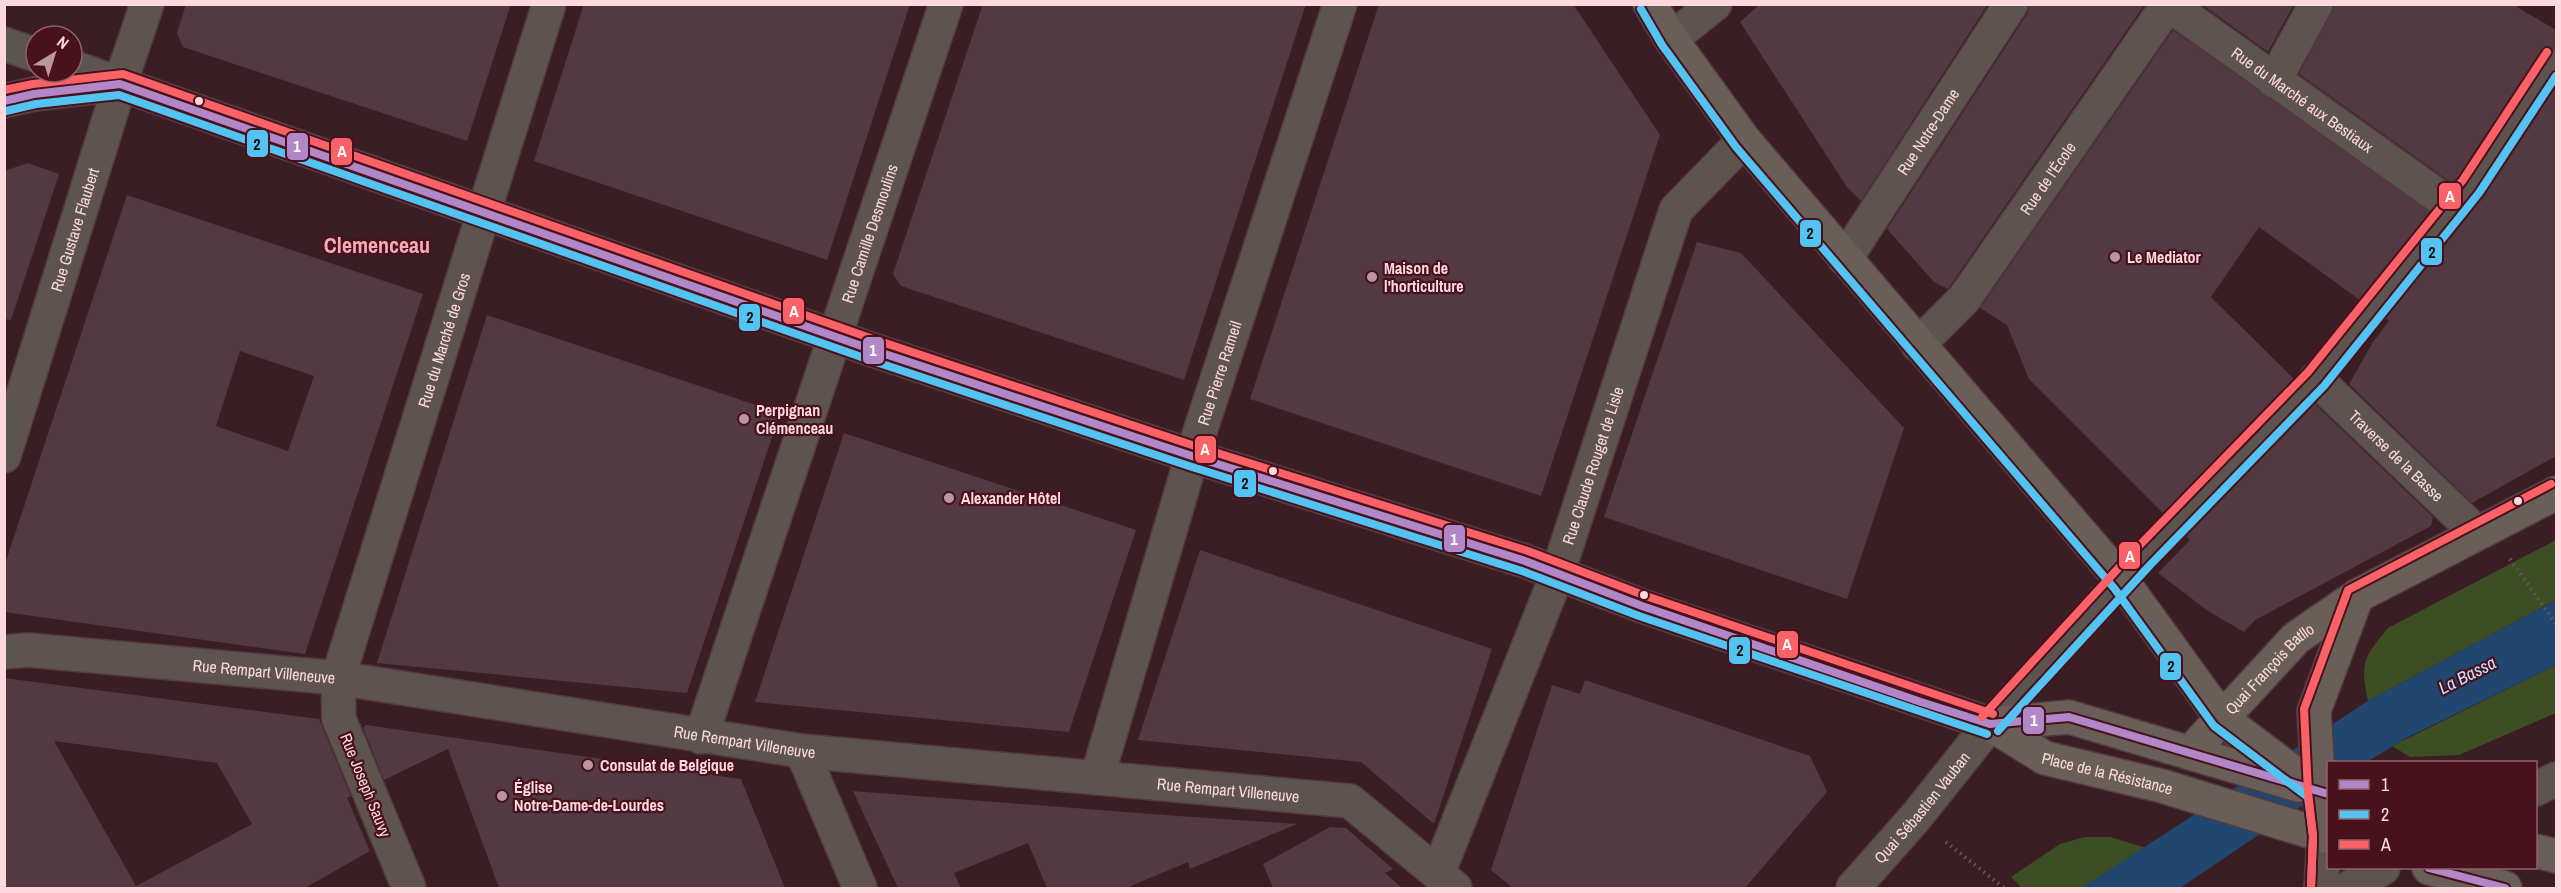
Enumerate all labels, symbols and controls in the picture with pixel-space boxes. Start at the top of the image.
north arrow [24,24,84,84]
text: N [53,31,74,54]
street label: Rue du Marché aux Bestiaux [2227,42,2378,158]
street label: Rue Notre-Dame [1892,84,1964,179]
unlabelled marker [193,95,205,107]
line badge: 2 [246,129,269,158]
line badge: 1 [286,132,309,161]
text: 2 [253,133,261,155]
text: 1 [293,135,301,157]
line badge: A [330,137,353,166]
street label: Rue de l'École [2015,137,2081,219]
text: A [337,140,347,162]
street label: Rue Camille Desmoulins [836,161,903,306]
street label: Rue Gustave Flaubert [45,165,104,294]
line badge: A [2438,182,2462,210]
text: A [2445,185,2455,207]
line badge: 2 [1799,219,1822,248]
text: 2 [1806,222,1814,244]
district label: Clemenceau [324,230,430,260]
line badge: 2 [2420,237,2443,266]
text: 2 [2428,241,2436,263]
place label: Le Mediator [2127,246,2202,268]
marker: Le Mediator [2108,250,2122,264]
place label: Maison de l'horticulture [1384,257,1464,297]
street label: Rue du Marché de Gros [412,270,475,410]
marker: Maison de l'horticulture [1365,270,1379,284]
line badge: A [782,297,805,325]
text: A [789,300,799,322]
line badge: 2 [738,303,761,332]
text: 2 [746,306,754,328]
street label: Rue Pierre Rameil [1192,318,1247,428]
line badge: 1 [862,336,885,365]
text: 1 [869,339,877,361]
street label: Rue Claude Rouget de Lisle [1557,384,1629,547]
place label: Perpignan Clémenceau [756,399,833,439]
street label: Traverse de la Basse [2344,405,2448,506]
marker: Perpignan Clémenceau [737,412,751,426]
line badge: A [1194,435,1217,464]
text: A [1200,438,1210,460]
unlabelled marker [1267,465,1279,477]
line badge: 2 [1233,469,1257,498]
text: 2 [1241,472,1249,494]
place label: Alexander Hôtel [961,487,1061,509]
marker: Alexander Hôtel [942,491,956,505]
unlabelled marker [2512,495,2524,507]
line badge: 1 [1443,524,1466,553]
text: 1 [1450,528,1458,550]
line badge: A [2118,541,2141,570]
text: A [2125,545,2135,567]
unlabelled marker [1638,589,1650,601]
street label: Quai François Batllo [2220,618,2318,719]
line badge: A [1776,630,1799,659]
text: A [1782,633,1792,655]
line badge: 2 [1728,636,1751,665]
text: 2 [1736,639,1744,661]
water label: La Bassa [2434,650,2500,700]
line badge: 2 [2159,652,2182,681]
street label: Rue Rempart Villeneuve [192,654,336,689]
text: 2 [2167,655,2175,677]
line badge: 1 [2022,706,2045,735]
text: 1 [2030,709,2038,731]
street label: Rue Rempart Villeneuve [672,720,816,763]
street label: Rue Joseph Sauvy [335,730,397,841]
street label: Quai Sébastien Vauban [1869,747,1975,868]
street label: Place de la Résistance [2040,747,2176,800]
place label: Consulat de Belgique [600,754,734,776]
marker: Consulat de Belgique [581,758,595,772]
legend [2327,761,2537,869]
street label: Rue Rempart Villeneuve [1156,772,1300,807]
text: 1 [2381,772,2390,797]
place label: Église Notre-Dame-de-Lourdes [514,776,664,816]
marker: Église Notre-Dame-de-Lourdes [495,789,509,803]
text: 2 [2381,802,2389,827]
text: A [2380,832,2391,857]

